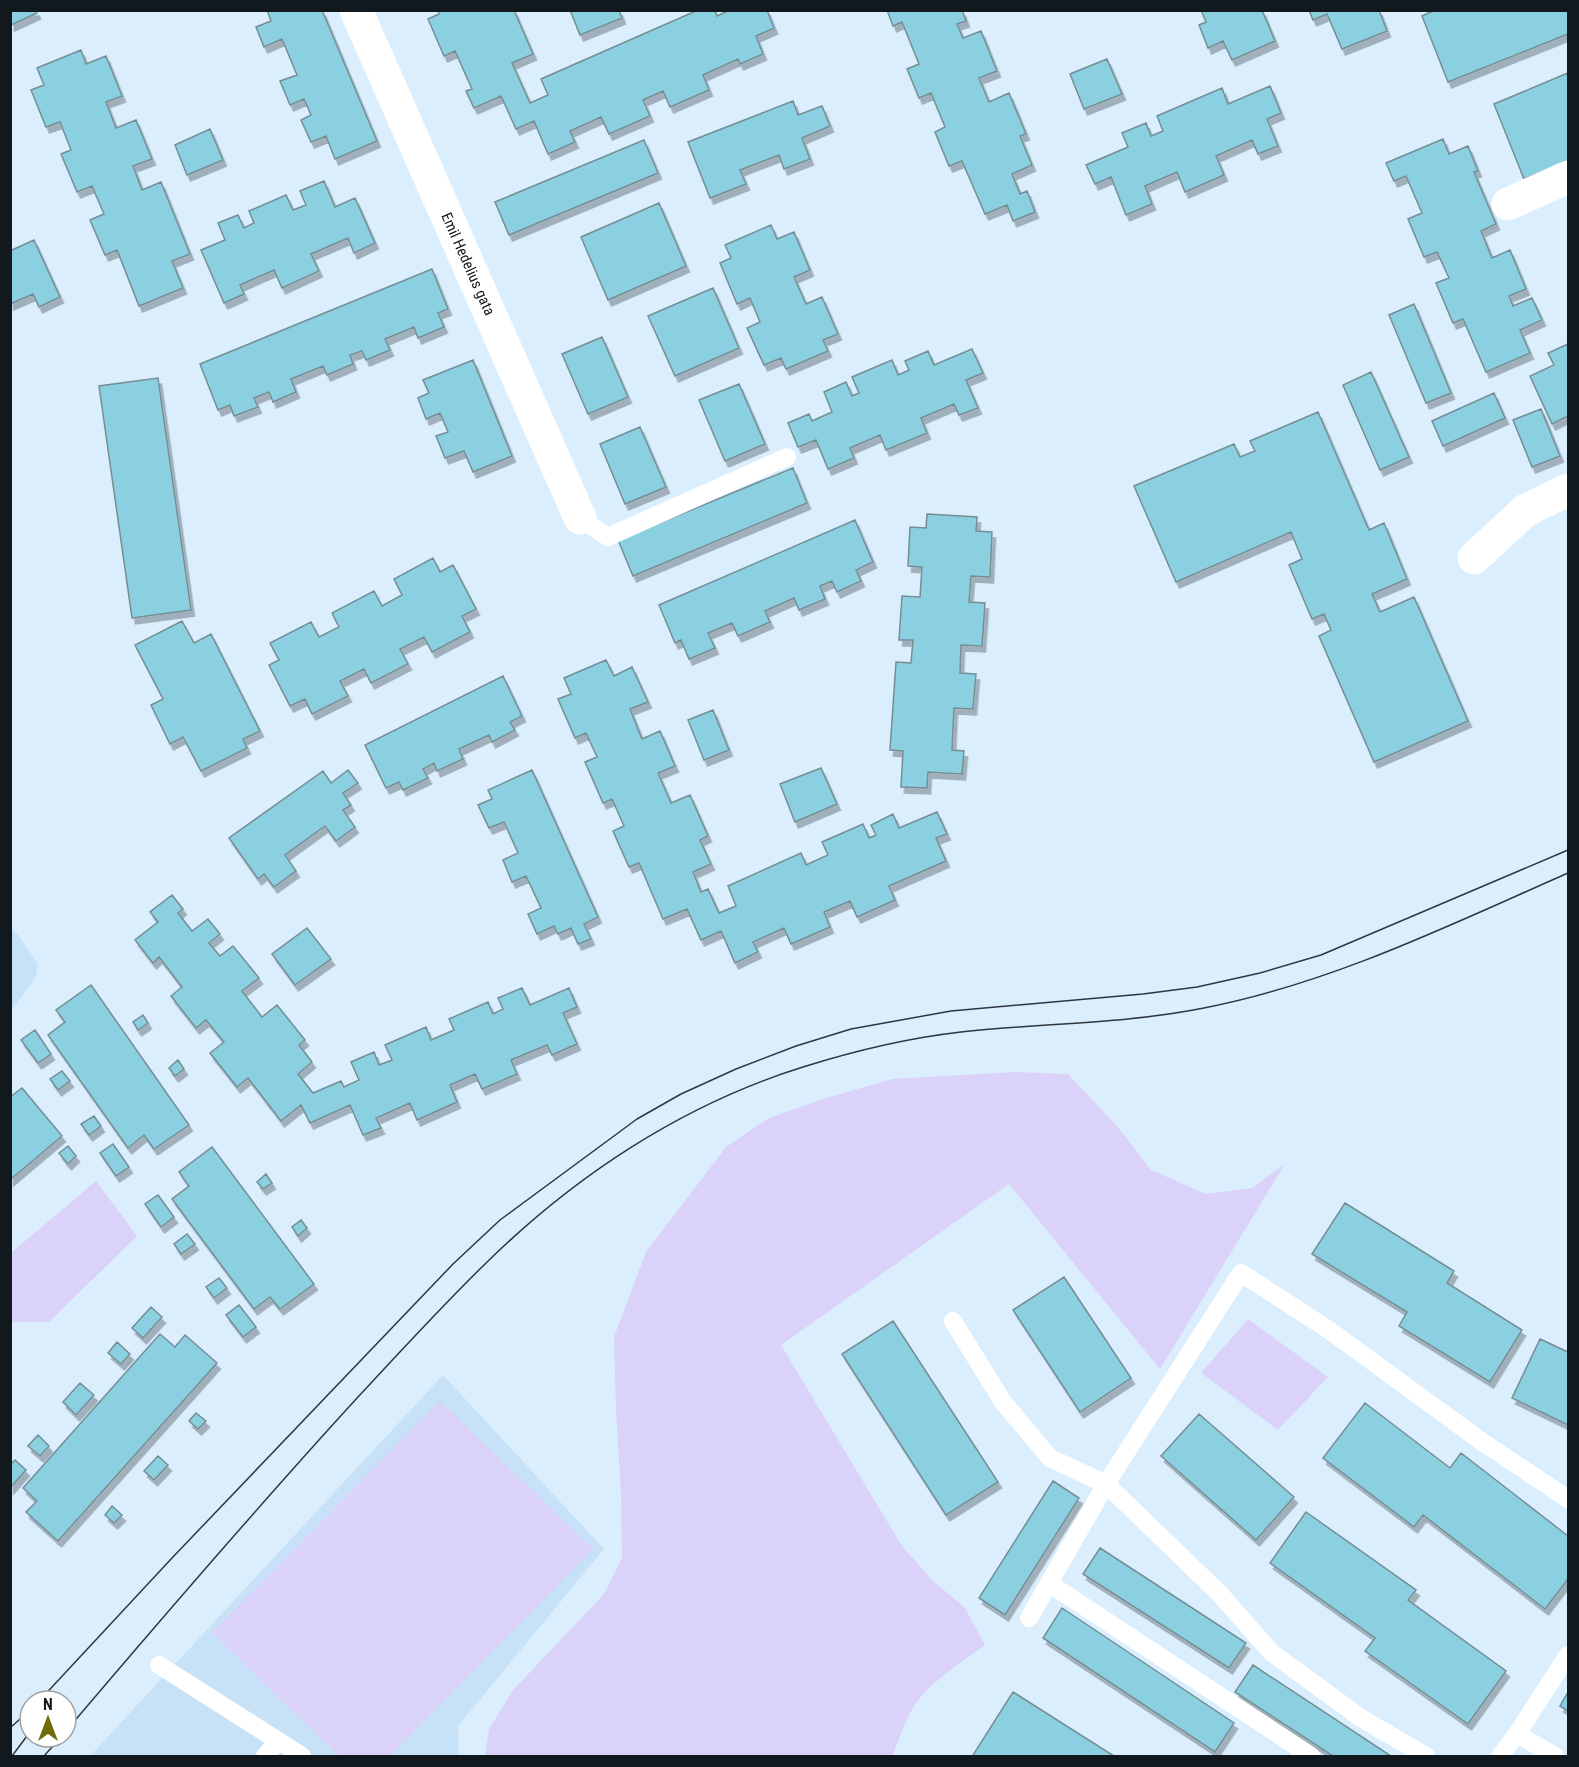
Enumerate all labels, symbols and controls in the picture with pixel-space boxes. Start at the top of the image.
street label: Emil Hedelius gata [437,210,499,318]
north arrow [18,1689,78,1749]
text: N [43,1695,53,1714]

